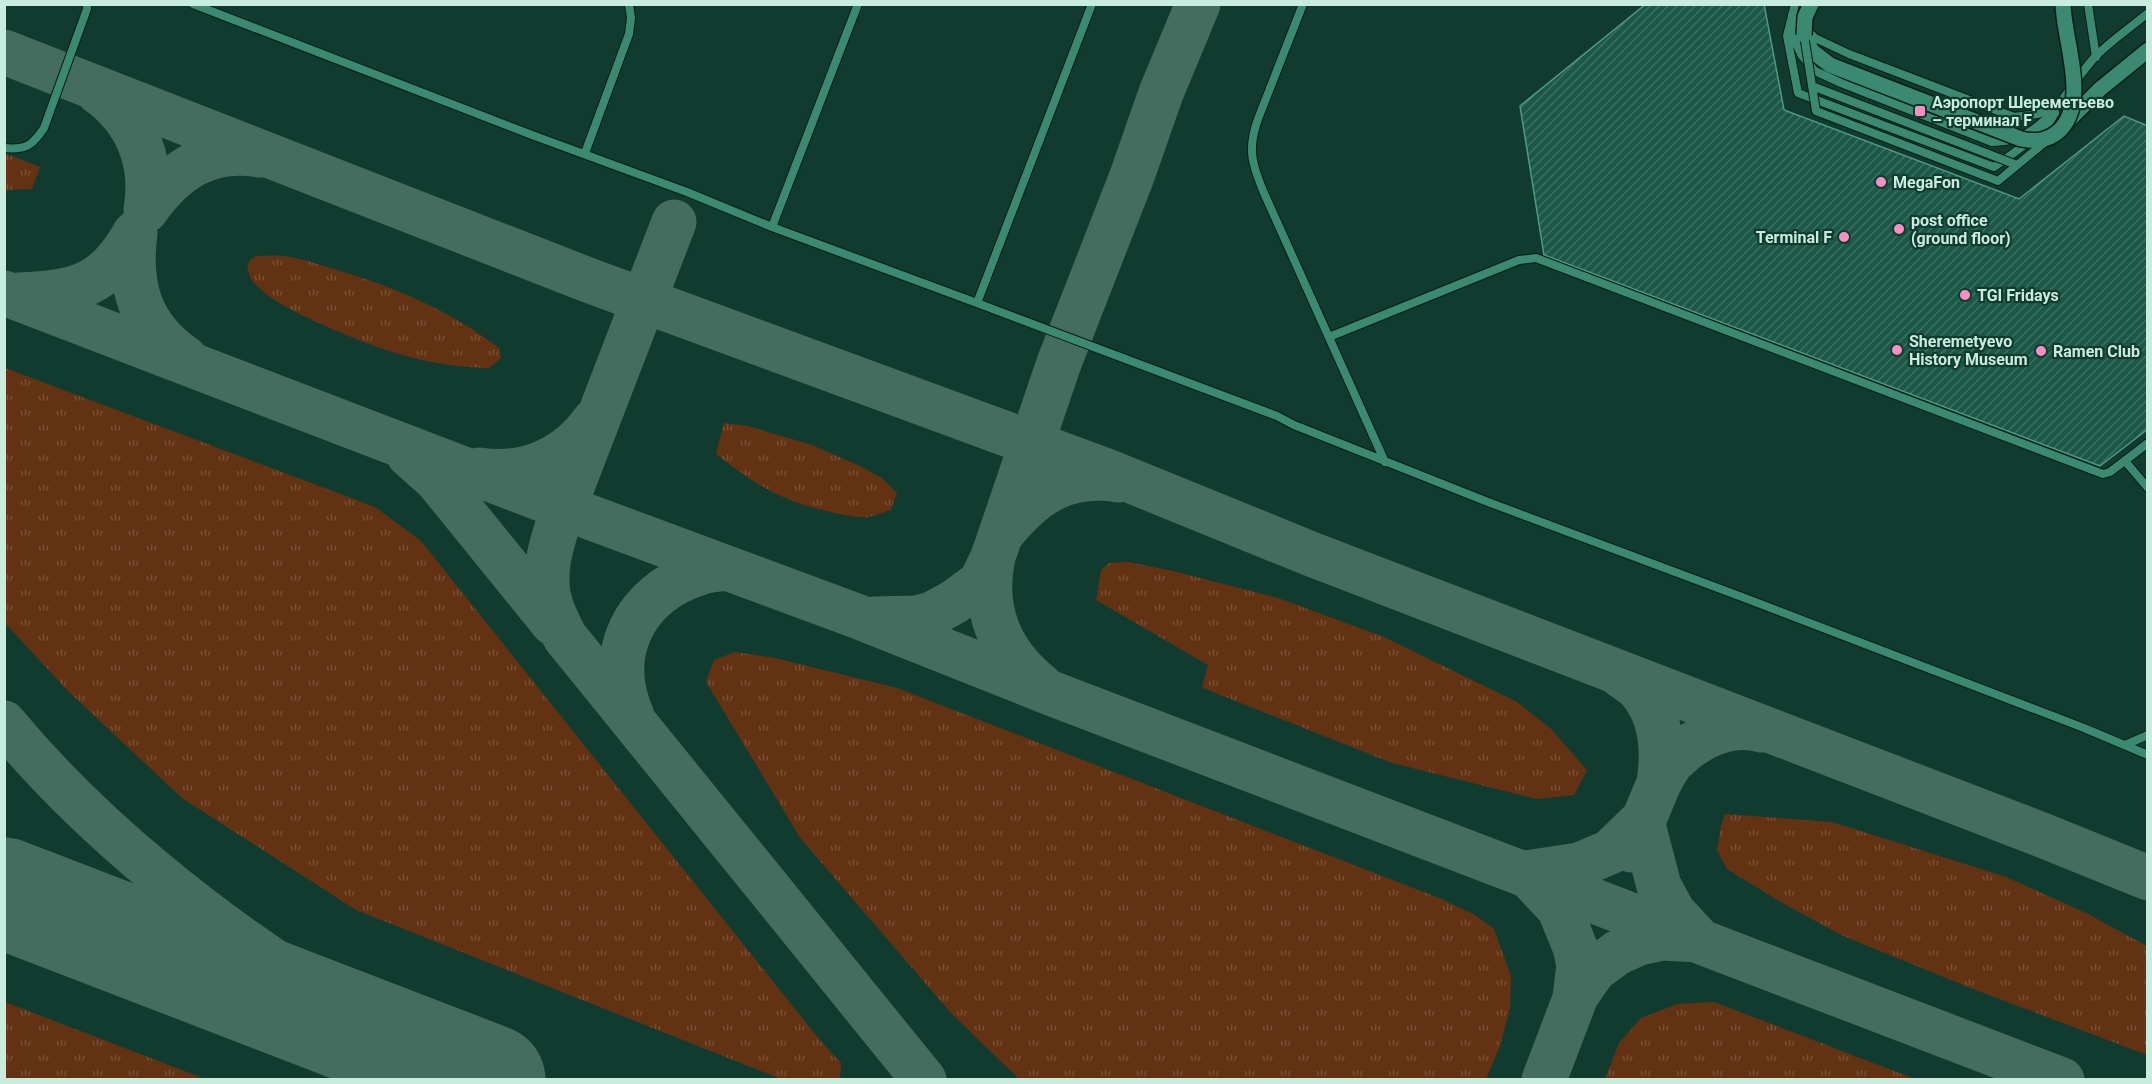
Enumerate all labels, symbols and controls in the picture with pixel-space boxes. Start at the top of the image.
place label: Аэропорт Шереметьево – терминал F [1932,93,2114,130]
marker: Аэропорт Шереметьево – терминал F [1913,104,1927,118]
place label: MegaFon [1893,173,1960,192]
marker: MegaFon [1874,175,1888,189]
place label: post office (ground floor) [1911,211,2011,248]
marker: post office (ground floor) [1892,222,1906,236]
place label: Terminal F [1756,228,1832,247]
marker: Terminal F [1837,230,1851,244]
place label: TGI Fridays [1977,286,2059,305]
marker: TGI Fridays [1958,288,1972,302]
place label: Sheremetyevo History Museum [1909,332,2028,369]
place label: Ramen Club [2053,342,2140,361]
marker: Sheremetyevo History Museum [1890,343,1904,357]
marker: Ramen Club [2034,344,2048,358]

